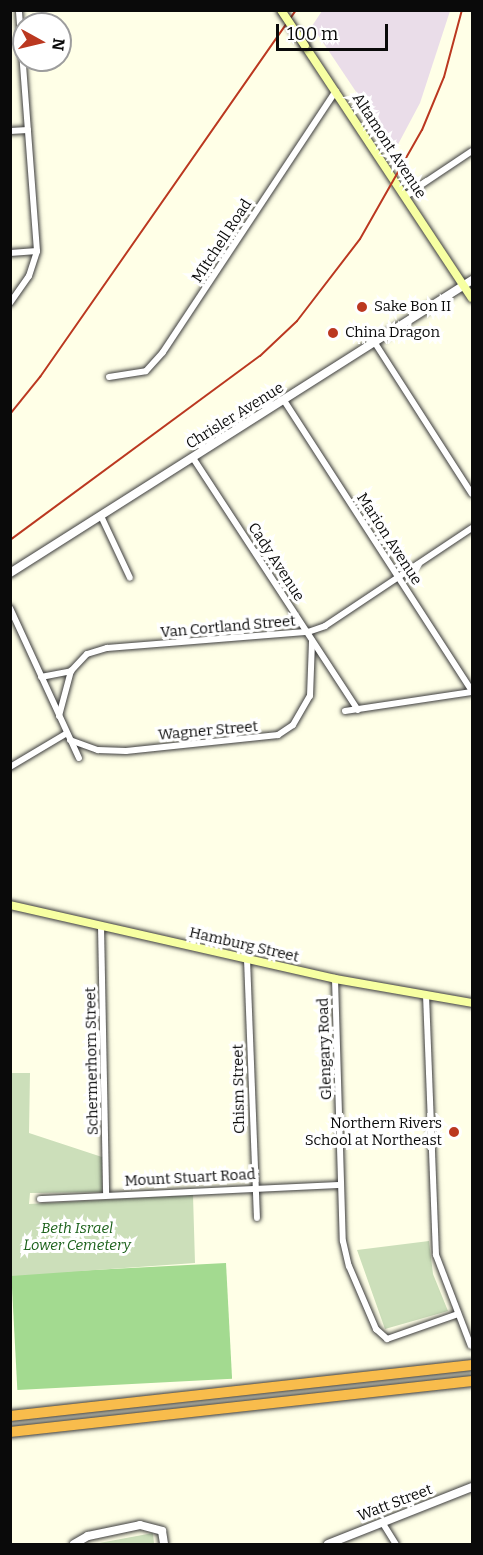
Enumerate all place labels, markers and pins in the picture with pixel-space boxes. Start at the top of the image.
place label: Sake Bon II [374,298,451,316]
marker: Sake Bon II [355,300,369,314]
place label: China Dragon [345,324,440,342]
marker: China Dragon [326,326,340,340]
place label: Northern Rivers School at Northeast [305,1114,442,1149]
marker: Northern Rivers School at Northeast [447,1125,461,1139]

